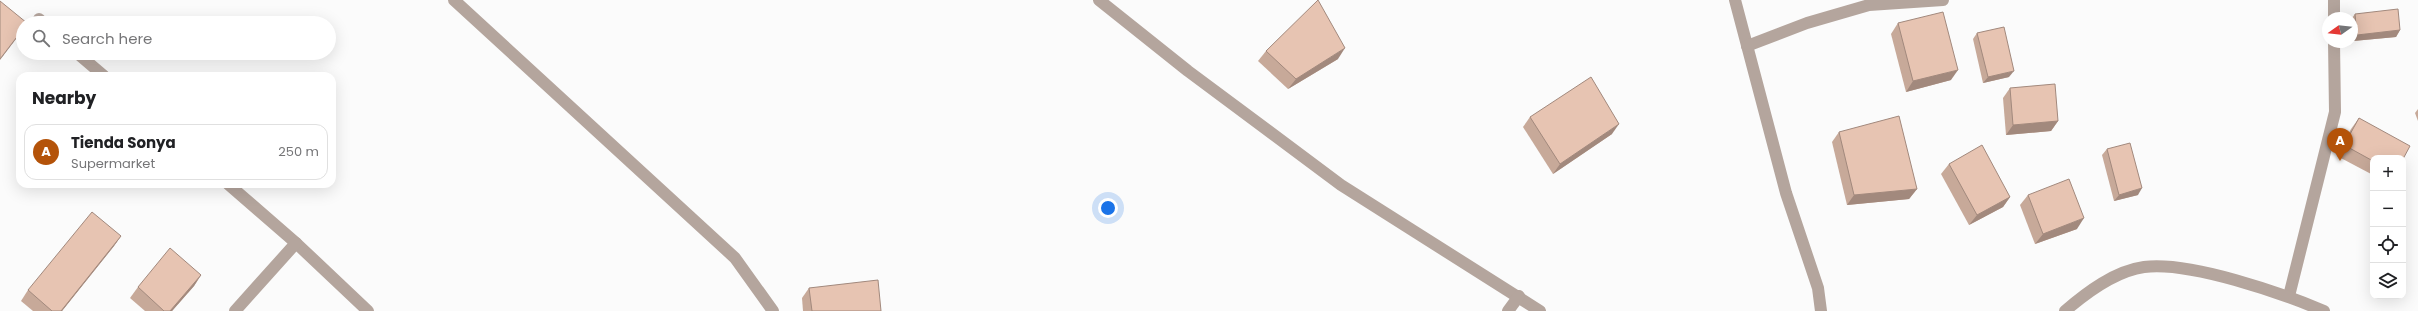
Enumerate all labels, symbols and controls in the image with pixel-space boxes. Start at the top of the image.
north arrow [2322,12,2358,48]
search box [16,16,336,60]
icon: search [30,27,52,49]
text: Search here [62,28,152,49]
text: Nearby [32,86,96,110]
pin: A [2327,128,2353,161]
text: Tienda Sonya [71,132,176,153]
text: A [41,142,51,161]
text: 250 m [278,142,319,161]
text: Supermarket [71,154,155,173]
map controls [2370,155,2406,299]
button: + [2370,155,2406,191]
button: − [2370,191,2406,227]
your location [1098,198,1118,218]
button: locate [2370,227,2406,263]
button: layers [2370,263,2406,299]

